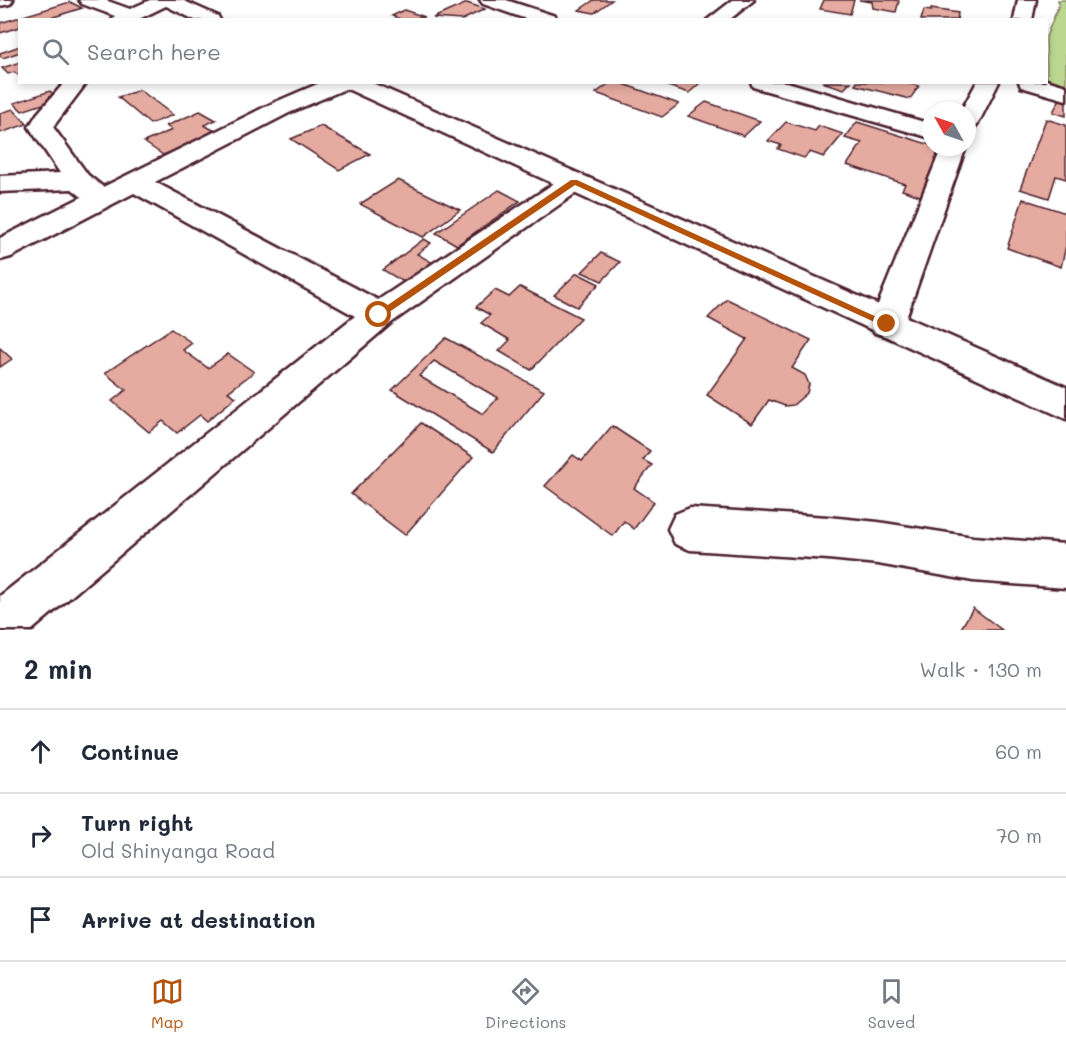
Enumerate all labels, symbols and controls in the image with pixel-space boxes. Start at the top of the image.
search box [18,18,1048,84]
icon: search [39,35,72,68]
text: Search here [87,37,221,66]
north arrow [922,102,976,156]
route start [365,301,391,327]
route end [873,310,899,336]
text: 2 min [24,652,92,686]
text: Walk · 130 m [919,656,1042,682]
icon: ahead [24,735,57,768]
text: Continue [81,737,179,766]
text: 60 m [995,738,1042,764]
text: Turn right [81,808,193,837]
icon: right [24,819,57,852]
text: 70 m [996,822,1042,848]
text: Old Shinyanga Road [81,837,275,863]
icon: arrive [24,903,57,936]
text: Arrive at destination [81,905,316,934]
tab: Map [151,975,184,1032]
tab: Directions [485,975,566,1032]
tab: Saved [868,975,915,1032]

